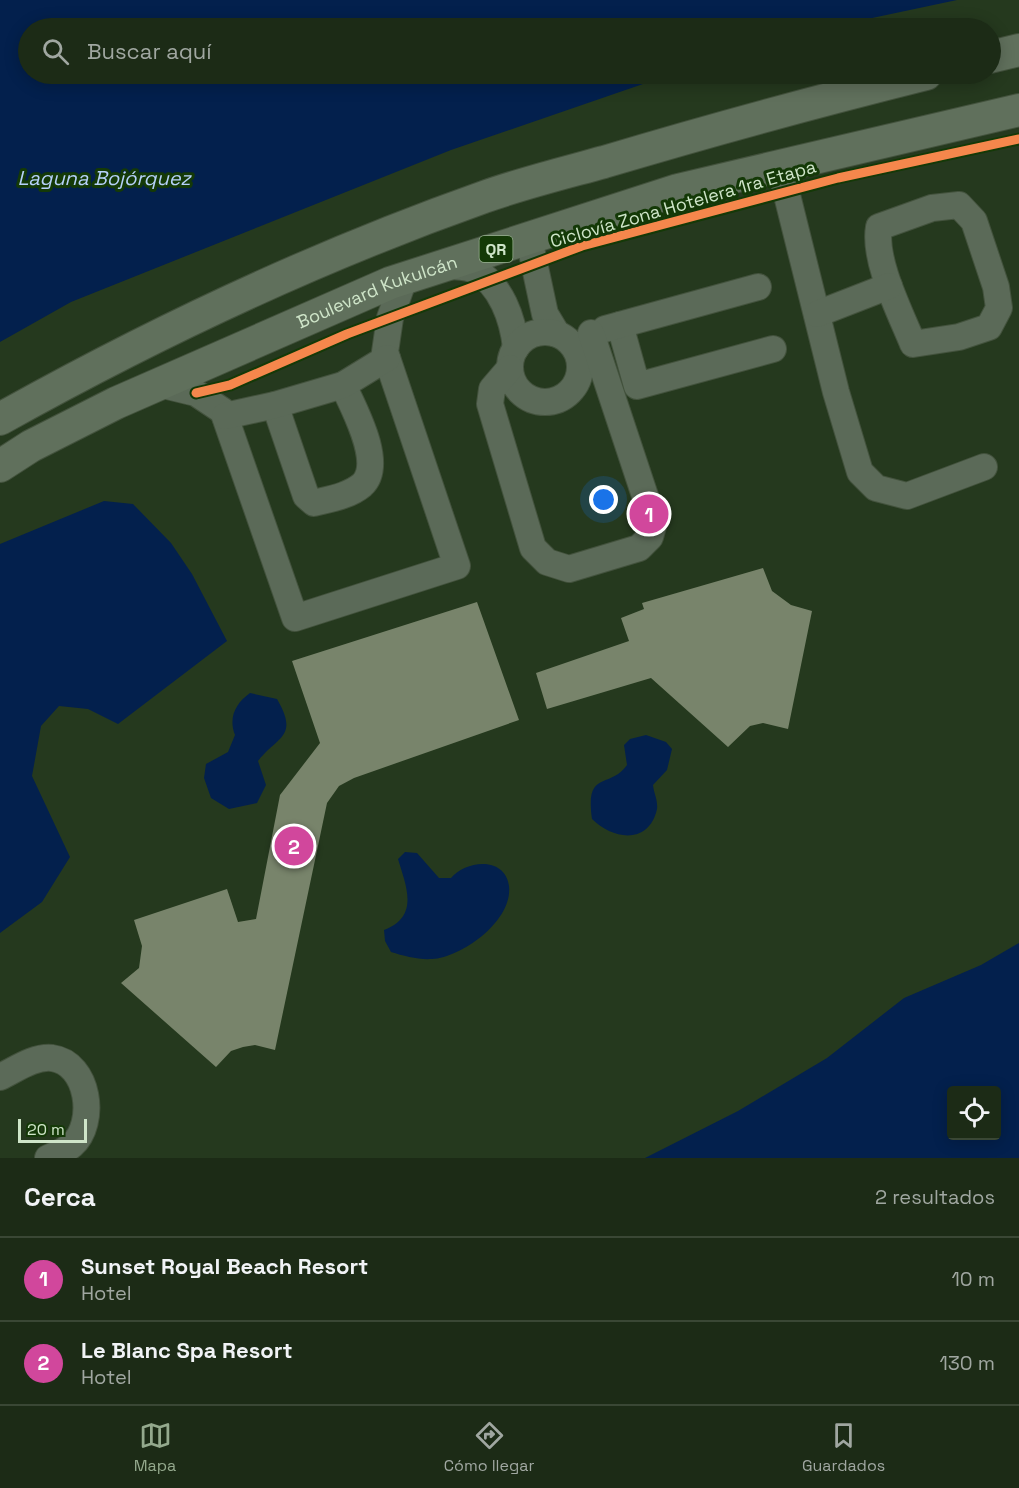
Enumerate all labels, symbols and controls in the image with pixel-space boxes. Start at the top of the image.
search box [18,18,1001,84]
icon: search [39,35,72,68]
text: Buscar aquí [87,37,212,65]
street label: Ciclovía Zona Hotelera 1ra Etapa [547,154,818,253]
water label: Laguna Bojórquez [17,165,192,191]
road number: QR [480,236,512,262]
street label: Boulevard Kukulcán [293,250,460,333]
your location [589,485,618,514]
pin: 1 [630,492,668,536]
pin: 2 [274,824,314,868]
map controls [947,1086,1001,1140]
button: locate [947,1086,1001,1140]
scale bar [18,1116,87,1144]
text: 20 m [27,1119,65,1140]
text: Cerca [24,1180,96,1214]
text: 2 resultados [875,1184,995,1210]
text: Sunset Royal Beach Resort [81,1252,368,1280]
text: 1 [39,1266,48,1292]
text: 10 m [951,1266,995,1292]
text: Hotel [81,1280,132,1306]
text: Le Blanc Spa Resort [81,1336,292,1364]
text: 2 [38,1350,49,1376]
text: 130 m [939,1350,995,1376]
text: Hotel [81,1364,132,1390]
tab: Mapa [134,1419,176,1476]
tab: Cómo llegar [444,1419,535,1476]
tab: Guardados [802,1419,885,1476]

